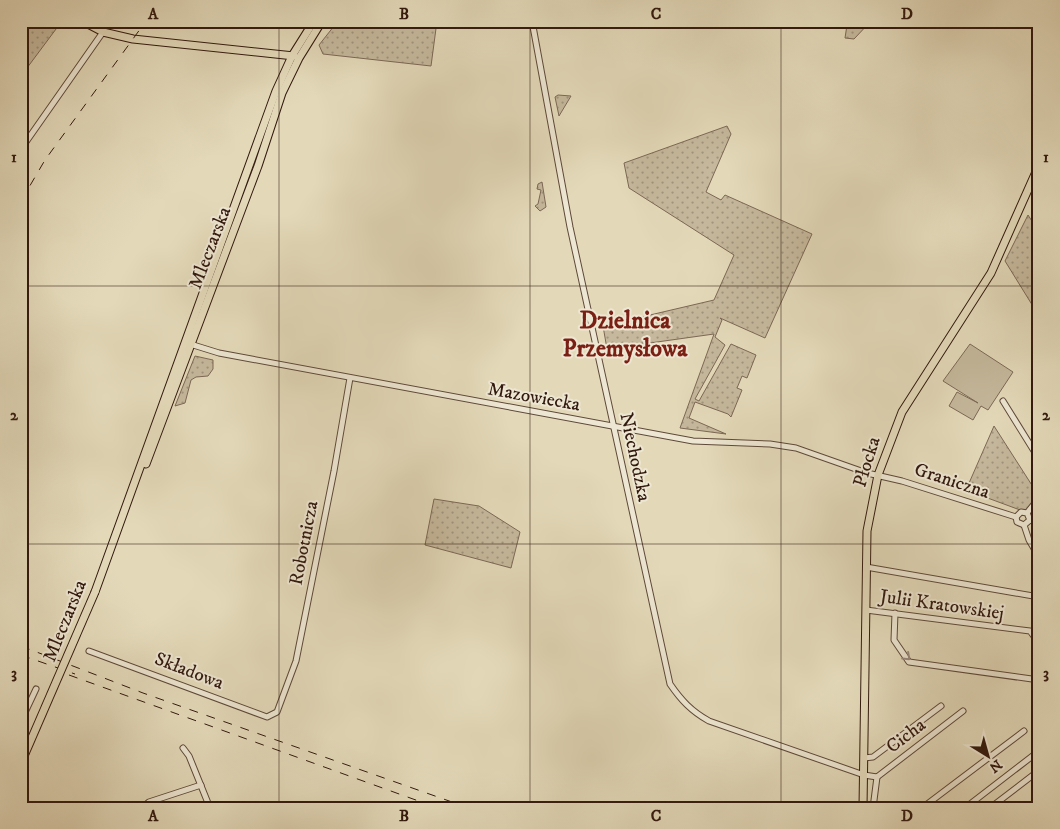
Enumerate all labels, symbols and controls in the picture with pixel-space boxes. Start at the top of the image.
text: A [147,4,159,24]
text: B [399,4,409,24]
text: C [651,4,661,24]
text: D [901,4,913,24]
text: 1 [11,147,17,167]
text: 1 [1043,147,1049,167]
street label: Mleczarska [184,204,236,292]
district label: Dzielnica Przemysłowa [563,306,688,364]
street label: Mazowiecka [486,378,582,416]
text: 2 [10,405,19,425]
text: 2 [1042,405,1051,425]
street label: Niechodzka [614,410,656,504]
street label: Płocka [848,434,886,490]
street label: Graniczna [912,458,992,504]
street label: Robotnicza [285,499,323,587]
street label: Mleczarska [38,577,92,665]
street label: Julii Kratowskiej [877,585,1005,625]
street label: Składowa [151,647,227,695]
one-way arrow [901,651,910,660]
text: 3 [11,663,17,683]
text: 3 [1043,663,1049,683]
street label: Cicha [882,714,930,758]
north arrow [962,732,1012,782]
text: N [985,755,1005,777]
text: A [147,806,159,826]
text: B [399,806,409,826]
text: C [651,806,661,826]
text: D [901,806,913,826]

